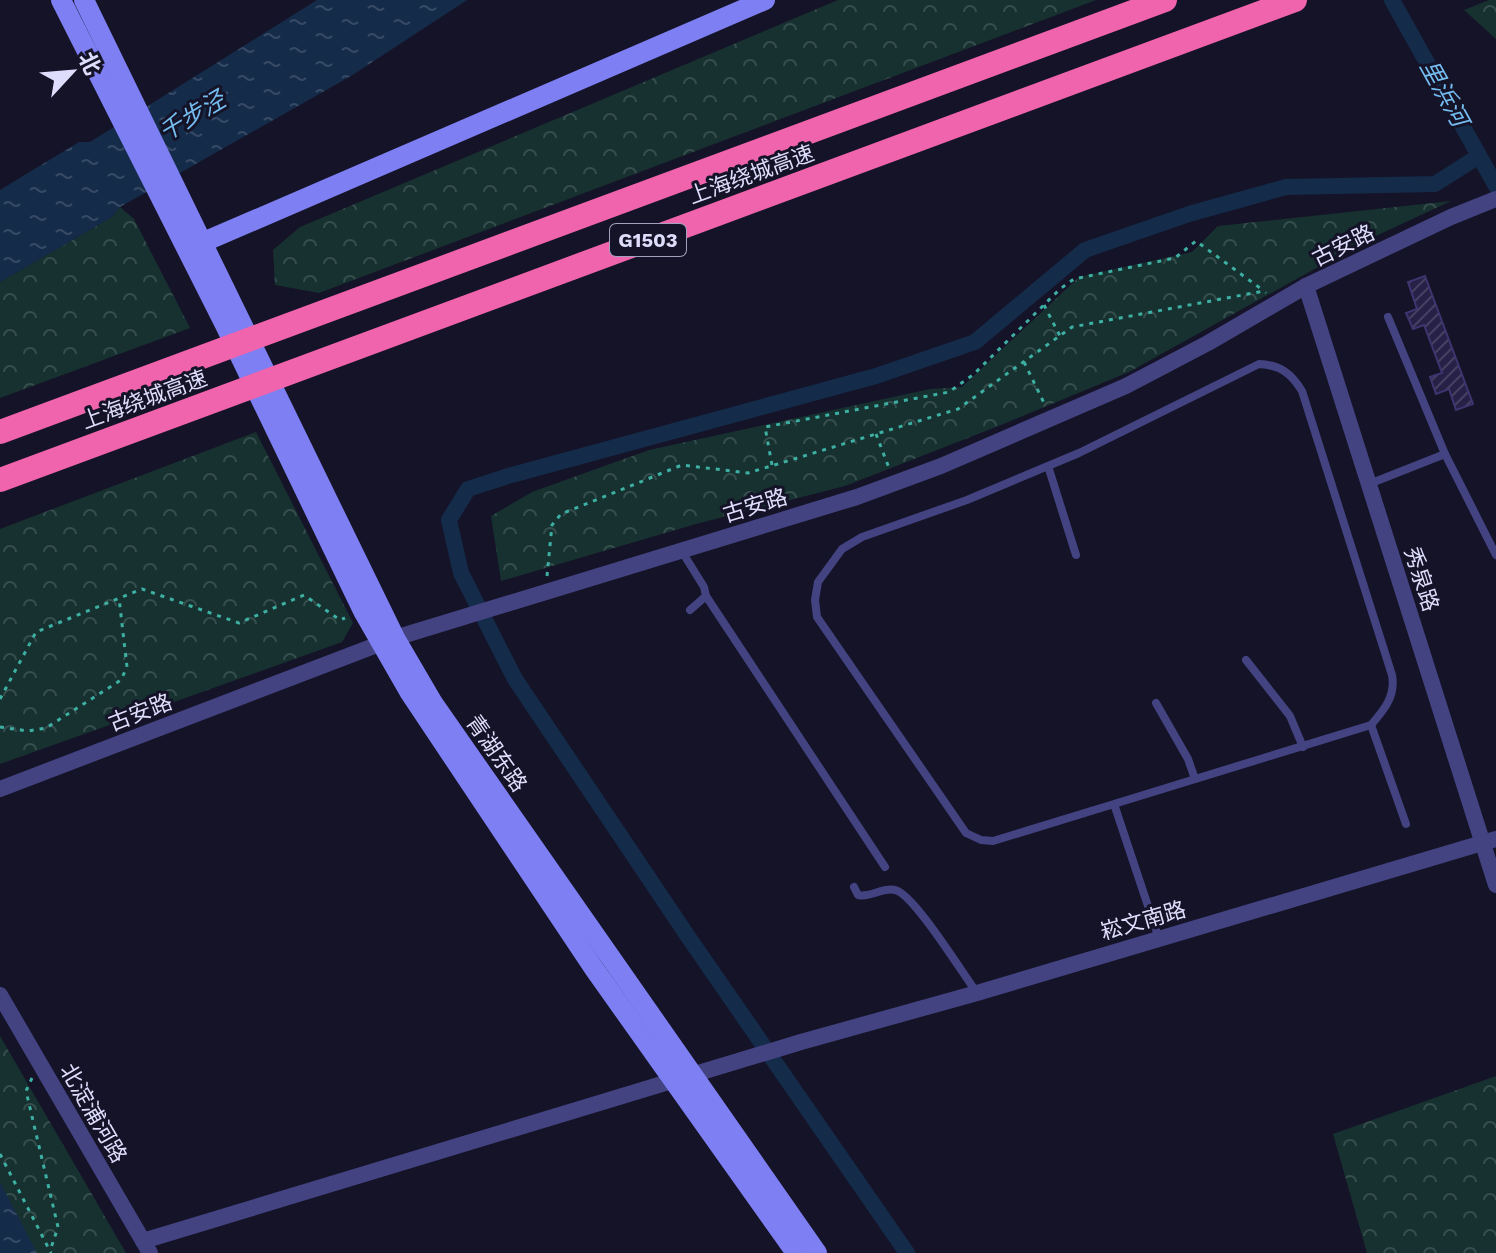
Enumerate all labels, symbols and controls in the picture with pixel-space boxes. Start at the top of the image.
north arrow [32,32,112,112]
text: 北 [73,48,106,79]
water label: 里浜河 [1414,55,1476,135]
water label: 千步泾 [154,84,232,147]
street label: 上海绕城高速 [685,140,817,209]
street label: 古安路 [1308,220,1378,271]
road number: G1503 [610,224,686,256]
street label: 上海绕城高速 [78,365,210,434]
street label: 古安路 [720,484,790,527]
street label: 秀泉路 [1399,544,1444,614]
street label: 古安路 [105,689,175,736]
street label: 青湖东路 [461,710,532,797]
street label: 崧文南路 [1097,896,1189,945]
street label: 北淀浦河路 [55,1059,132,1167]

